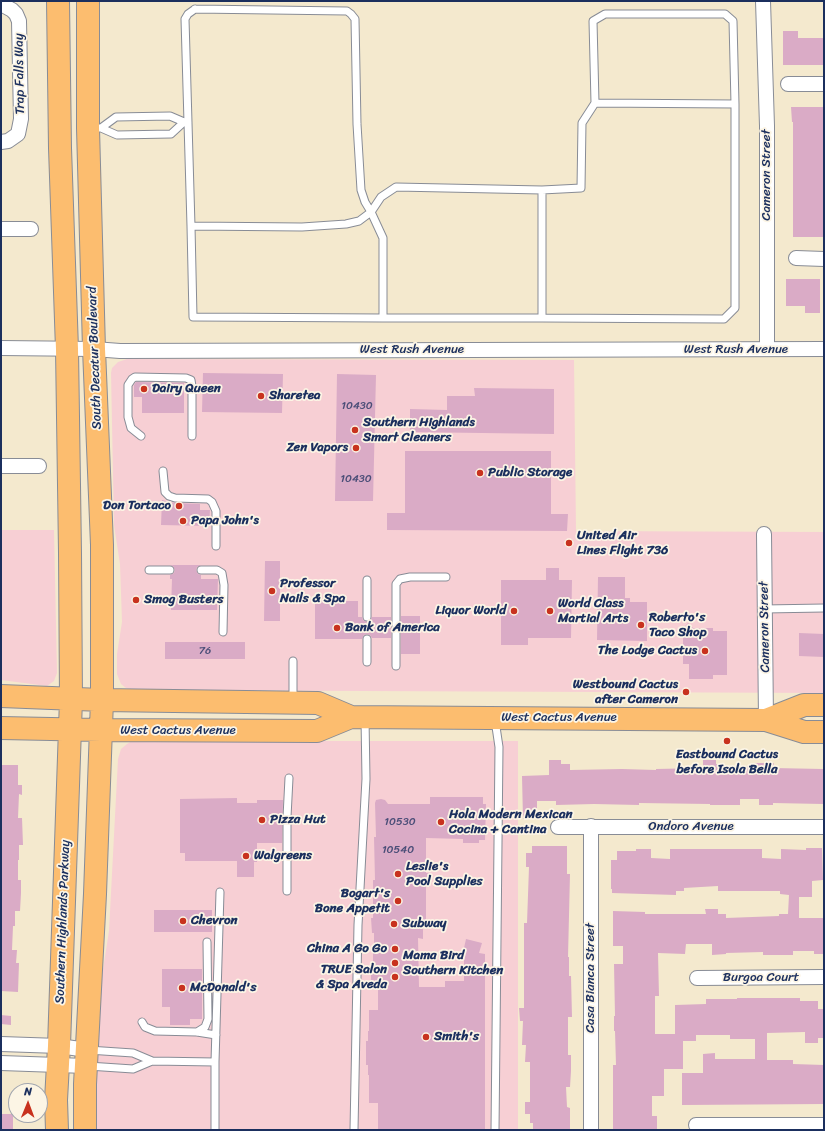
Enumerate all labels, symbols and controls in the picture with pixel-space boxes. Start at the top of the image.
street label: Trap Falls Way [11,33,29,115]
street label: Cameron Street [759,129,775,221]
street label: South Decatur Boulevard [85,286,105,430]
street label: West Rush Avenue [360,342,464,358]
street label: West Rush Avenue [684,342,788,358]
place label: Dairy Queen [152,381,221,397]
marker: Dairy Queen [139,384,149,394]
place label: Sharetea [269,388,321,404]
marker: Sharetea [256,391,266,401]
house number: 10430 [341,399,373,413]
place label: Southern Highlands Smart Cleaners [363,415,475,446]
marker: Southern Highlands Smart Cleaners [350,425,360,435]
place label: Zen Vapors [286,440,348,456]
marker: Zen Vapors [351,443,361,453]
place label: Public Storage [488,465,572,481]
marker: Public Storage [475,468,485,478]
house number: 10430 [340,472,372,486]
place label: Don Tortaco [103,498,171,514]
marker: Don Tortaco [174,501,184,511]
place label: Papa John's [191,513,259,529]
marker: Papa John's [178,516,188,526]
place label: United Air Lines Flight 736 [577,528,668,559]
marker: United Air Lines Flight 736 [564,538,574,548]
place label: Professor Nails & Spa [280,576,345,607]
street label: Cameron Street [756,581,774,673]
marker: Professor Nails & Spa [267,586,277,596]
place label: Smog Busters [144,592,224,608]
marker: Smog Busters [131,595,141,605]
place label: World Class Martial Arts [558,596,628,627]
place label: Liquor World [435,603,506,619]
marker: Liquor World [509,606,519,616]
marker: World Class Martial Arts [545,606,555,616]
place label: Roberto's Taco Shop [649,610,706,641]
place label: Bank of America [345,620,440,636]
marker: Roberto's Taco Shop [636,620,646,630]
marker: Bank of America [332,623,342,633]
place label: The Lodge Cactus [598,643,697,659]
house number: 76 [199,644,211,658]
marker: The Lodge Cactus [700,646,710,656]
place label: Westbound Cactus after Cameron [573,677,678,708]
marker: Westbound Cactus after Cameron [681,687,691,697]
street label: West Cactus Avenue [501,710,617,726]
street label: West Cactus Avenue [120,723,236,739]
marker: Eastbound Cactus before Isola Bella [722,736,732,746]
place label: Eastbound Cactus before Isola Bella [676,747,778,778]
place label: Hola Modern Mexican Cocina + Cantina [449,807,573,838]
place label: Pizza Hut [270,812,326,828]
marker: Pizza Hut [257,815,267,825]
house number: 10530 [384,815,416,829]
marker: Hola Modern Mexican Cocina + Cantina [436,817,446,827]
street label: Ondoro Avenue [648,819,734,835]
street label: Southern Highlands Parkway [52,840,74,1004]
house number: 10540 [382,843,414,857]
place label: Walgreens [254,848,312,864]
marker: Walgreens [241,851,251,861]
place label: Leslie's Pool Supplies [406,859,483,890]
marker: Leslie's Pool Supplies [393,869,403,879]
place label: Bogart's Bone Appetit [315,886,390,917]
marker: Bogart's Bone Appetit [393,896,403,906]
place label: Chevron [191,913,238,929]
marker: Chevron [178,916,188,926]
place label: Subway [402,916,446,932]
marker: Subway [389,919,399,929]
street label: Casa Bianca Street [583,923,599,1033]
place label: China A Go Go [307,941,387,957]
marker: China A Go Go [390,944,400,954]
place label: Mama Bird Southern Kitchen [403,948,503,979]
marker: Mama Bird Southern Kitchen [390,958,400,968]
place label: TRUE Salon & Spa Aveda [316,962,387,993]
street label: Burgoa Court [723,970,799,986]
marker: TRUE Salon & Spa Aveda [390,972,400,982]
place label: McDonald's [190,980,256,996]
marker: McDonald's [177,983,187,993]
place label: Smith's [434,1029,479,1045]
marker: Smith's [421,1032,431,1042]
text: N [24,1082,32,1101]
north arrow [8,1083,48,1123]

